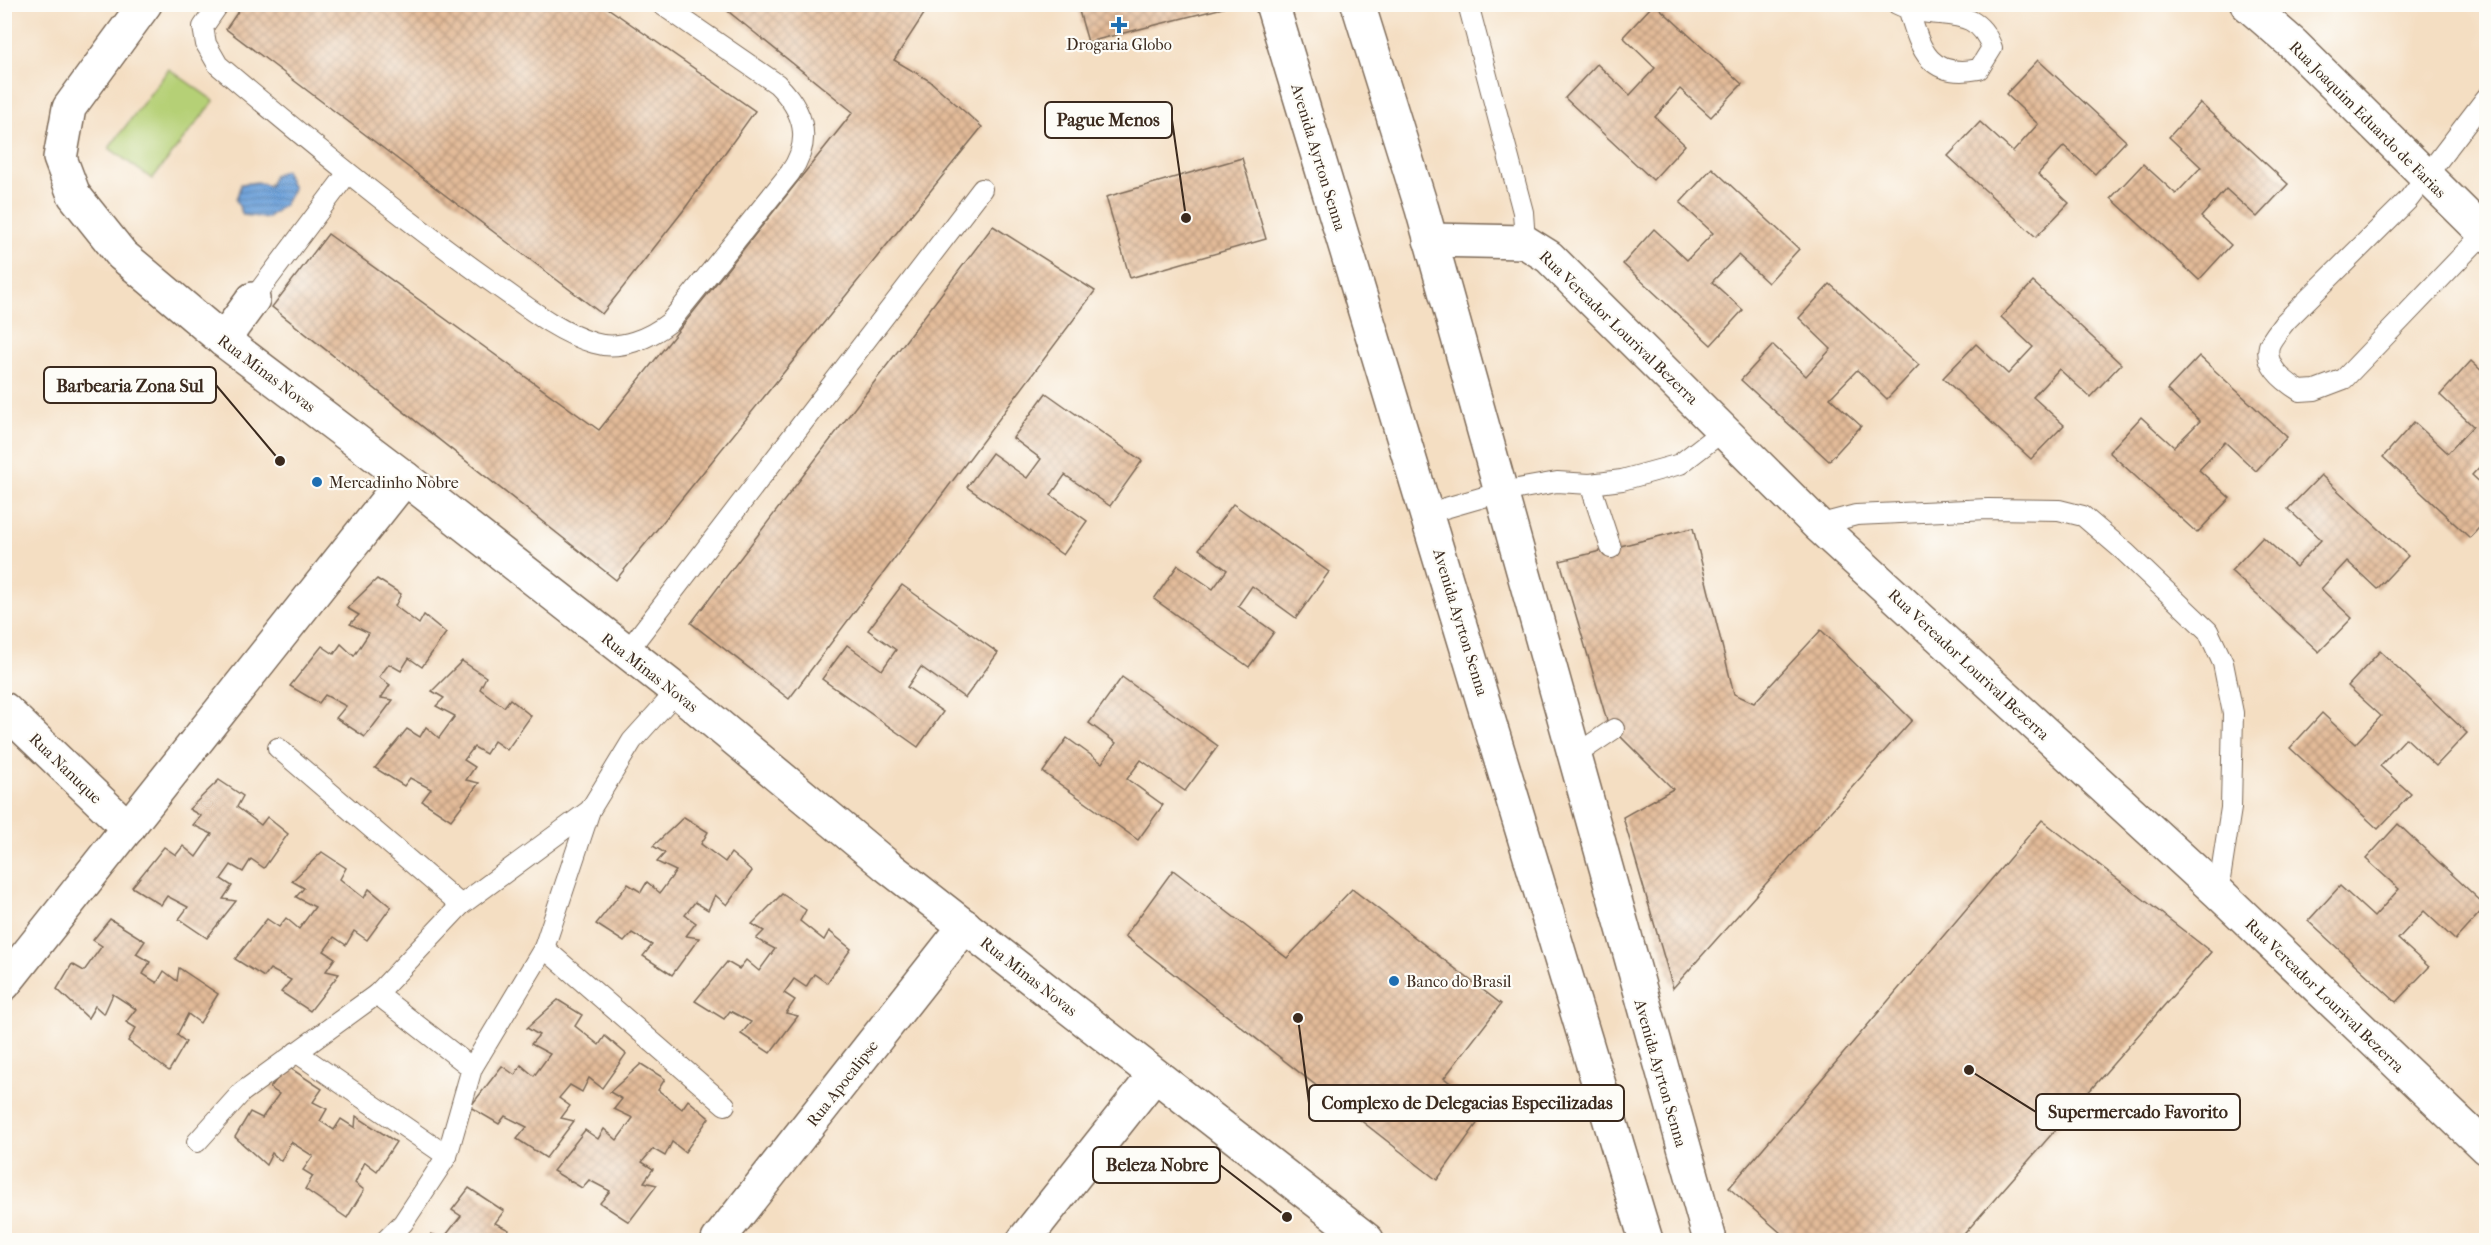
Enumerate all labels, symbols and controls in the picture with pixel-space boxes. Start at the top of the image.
marker: Drogaria Globo [1112,18,1126,32]
place label: Drogaria Globo [1066,35,1172,54]
street label: Rua Joaquim Eduardo de Farias [2285,37,2450,202]
street label: Avenida Ayrton Senna [1287,80,1350,234]
callout: Pague Menos [1045,102,1172,138]
text: Pague Menos [1056,110,1160,131]
street label: Rua Vereador Lourival Bezerra [1535,247,1702,409]
street label: Rua Minas Novas [214,330,319,416]
callout: Barbearia Zona Sul [44,367,216,403]
text: Barbearia Zona Sul [56,376,205,397]
place label: Mercadinho Nobre [329,473,459,492]
marker: Mercadinho Nobre [310,475,324,489]
street label: Avenida Ayrton Senna [1429,545,1492,699]
street label: Rua Vereador Lourival Bezerra [1884,585,2053,744]
street label: Rua Minas Novas [598,629,702,716]
street label: Rua Nanuque [25,729,106,808]
street label: Rua Vereador Lourival Bezerra [2241,915,2408,1077]
street label: Rua Minas Novas [977,933,1081,1020]
place label: Banco do Brasil [1406,972,1512,991]
marker: Banco do Brasil [1387,974,1401,988]
street label: Avenida Ayrton Senna [1630,996,1691,1150]
street label: Rua Apocalipse [803,1036,882,1130]
callout: Complexo de Delegacias Especilizadas [1309,1085,1624,1121]
text: Complexo de Delegacias Especilizadas [1321,1093,1613,1114]
callout: Supermercado Favorito [2036,1094,2240,1130]
text: Supermercado Favorito [2048,1102,2228,1123]
callout: Beleza Nobre [1093,1147,1220,1183]
text: Beleza Nobre [1106,1155,1208,1176]

